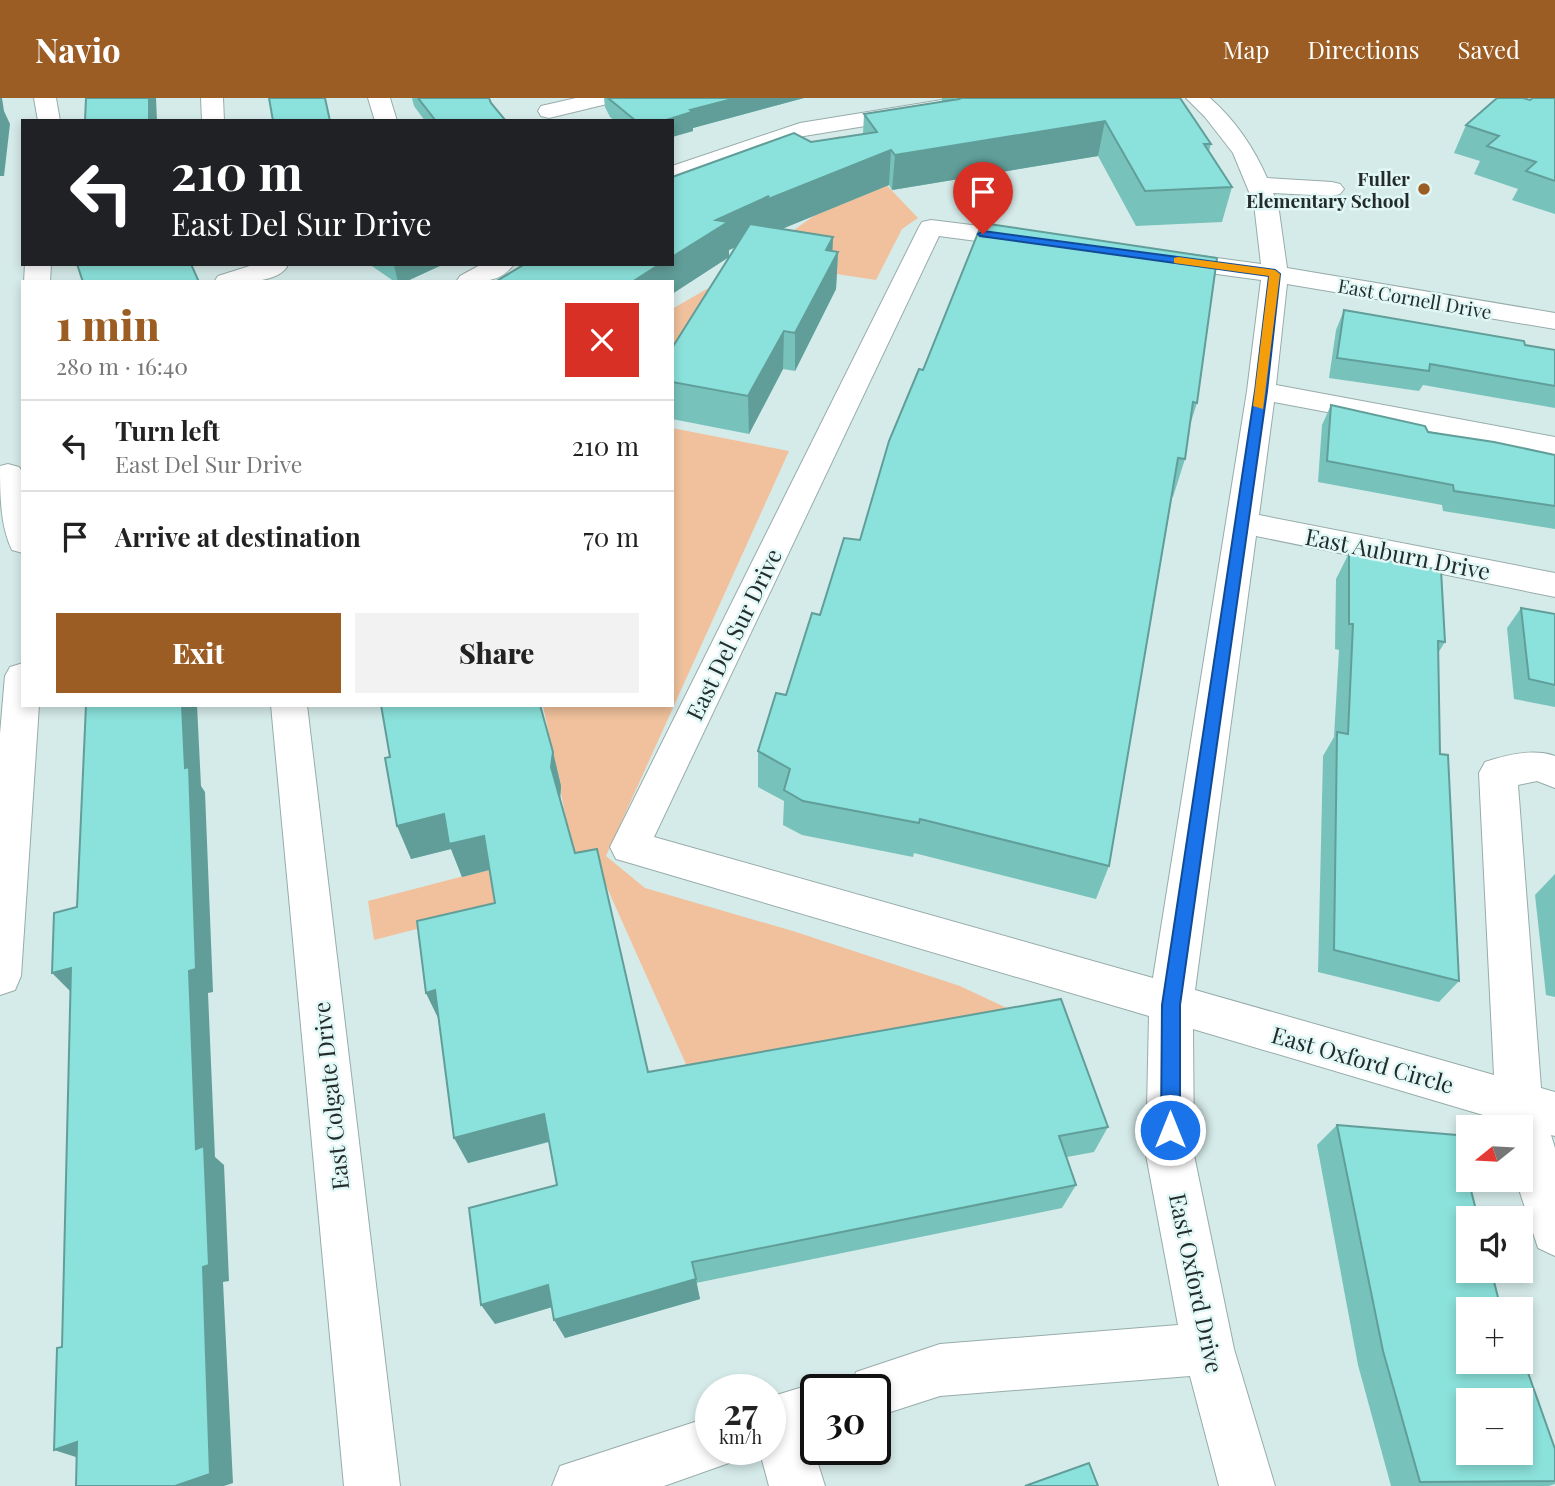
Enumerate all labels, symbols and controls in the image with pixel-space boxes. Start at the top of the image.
text: Navio [35,27,121,71]
text: Map [1223,33,1269,65]
text: Directions [1307,33,1420,65]
text: Saved [1458,33,1520,65]
text: 210 m [171,138,303,203]
icon: left [56,147,147,238]
pin [953,162,1013,234]
place label: Fuller Elementary School [1246,165,1410,213]
icon: arrive [964,173,1002,211]
marker: Fuller Elementary School [1416,181,1432,197]
text: East Del Sur Drive [171,201,432,244]
street label: East Cornell Drive [1336,272,1494,324]
text: 1 min [56,296,160,352]
button: close [565,303,639,377]
text: 280 m · 16:40 [56,350,188,381]
text: Turn left [115,413,220,448]
icon: left [56,427,94,465]
text: 210 m [572,428,639,463]
text: East Del Sur Drive [115,448,302,479]
icon: arrive [56,518,94,556]
text: Arrive at destination [115,519,361,554]
text: 70 m [583,519,639,554]
street label: East Auburn Drive [1303,520,1493,586]
street label: East Del Sur Drive [678,543,788,725]
button: Exit [56,613,341,693]
button: Share [355,613,639,693]
street label: East Colgate Drive [305,1000,355,1192]
street label: East Oxford Circle [1268,1018,1458,1100]
position arrow [1133,1093,1207,1167]
north arrow [1456,1115,1533,1192]
map controls [1456,1115,1533,1465]
street label: East Oxford Drive [1163,1190,1231,1376]
button: sound [1456,1206,1533,1283]
button: + [1456,1297,1533,1374]
speed limit sign: 30 [800,1374,891,1465]
text: 27 [723,1387,758,1434]
button: − [1456,1388,1533,1465]
text: km/h [719,1425,762,1449]

